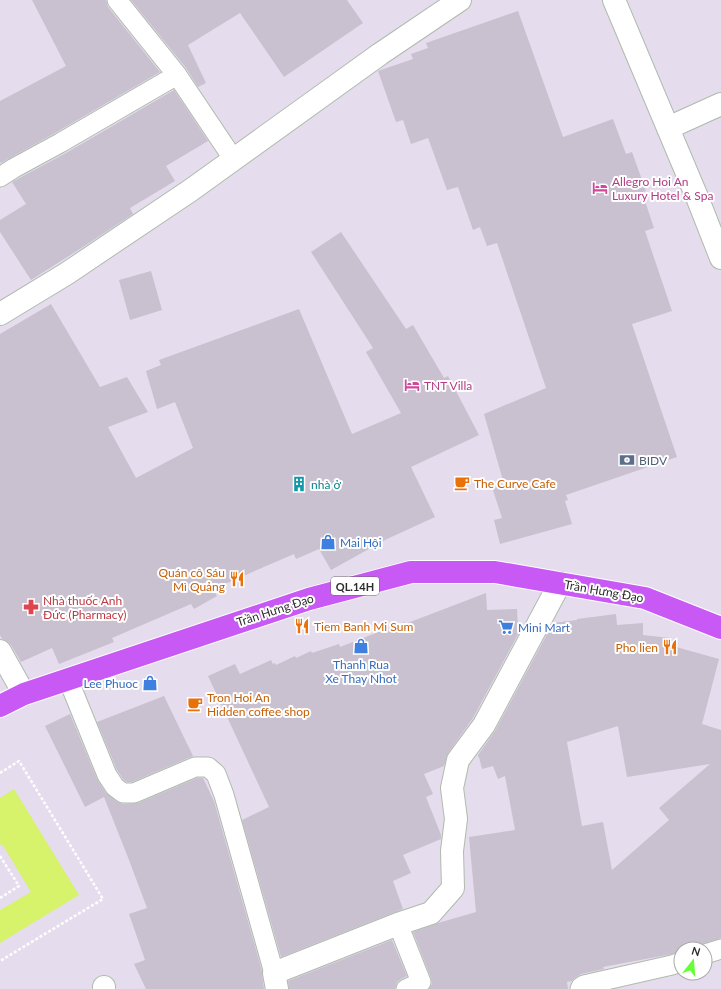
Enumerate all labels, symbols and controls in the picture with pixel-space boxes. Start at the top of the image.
place label: Allegro Hoi An Luxury Hotel & Spa [612,174,713,203]
hotel icon: Allegro Hoi An Luxury Hotel & Spa [591,179,609,197]
hotel icon: TNT Villa [403,376,421,394]
place label: TNT Villa [424,378,472,393]
bank icon: BIDV [618,451,636,469]
place label: BIDV [639,453,668,468]
cafe icon: The Curve Cafe [453,474,471,492]
building icon: nhà ở [290,475,308,493]
place label: The Curve Cafe [474,476,556,491]
place label: nhà ở [311,477,341,492]
shop icon: Mai Hội [319,533,337,551]
place label: Mai Hội [340,535,382,550]
place label: Quán cô Sáu Mì Quảng [158,565,225,594]
restaurant icon: Quán cô Sáu Mì Quảng [228,570,246,588]
road number: QL.14H [331,577,379,595]
street label: Trần Hưng Đạo [563,577,645,605]
street label: Trần Hưng Đạo [235,590,316,630]
place label: Nhà thuốc Anh Đức (Pharmacy) [43,593,127,622]
pharmacy icon: Nhà thuốc Anh Đức (Pharmacy) [22,598,40,616]
restaurant icon: Tiem Banh Mi Sum [293,617,311,635]
supermarket icon: Mini Mart [497,618,515,636]
place label: Tiem Banh Mi Sum [314,619,413,634]
place label: Mini Mart [518,620,571,635]
shop icon: Thanh Rua Xe Thay Nhot [352,637,370,655]
restaurant icon: Pho lien [661,638,679,656]
place label: Pho lien [616,640,658,655]
place label: Thanh Rua Xe Thay Nhot [325,657,397,686]
shop icon: Lee Phuoc [141,674,159,692]
place label: Lee Phuoc [83,676,138,691]
place label: Tron Hoi An Hidden coffee shop [207,690,310,719]
cafe icon: Tron Hoi An Hidden coffee shop [186,695,204,713]
north arrow [673,941,713,981]
text: N [690,944,702,958]

